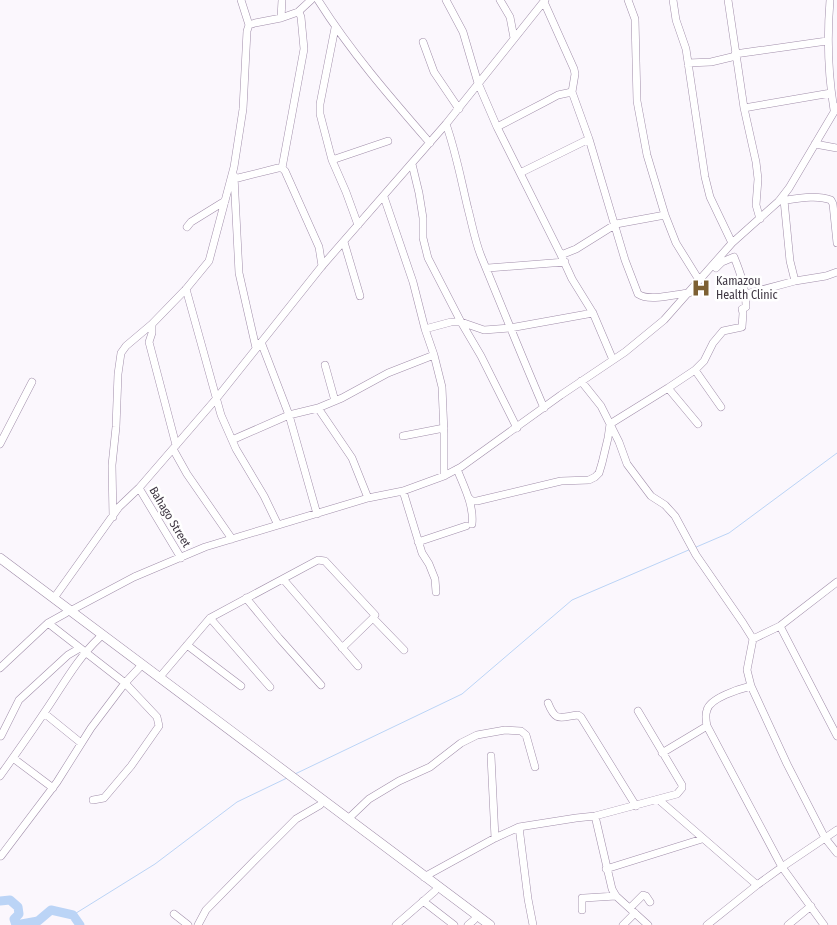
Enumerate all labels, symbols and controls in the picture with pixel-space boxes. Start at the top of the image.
place label: Kamazou Health Clinic [716,274,778,302]
hospital icon: Kamazou Health Clinic [690,277,712,299]
street label: Bahago Street [146,484,194,550]

